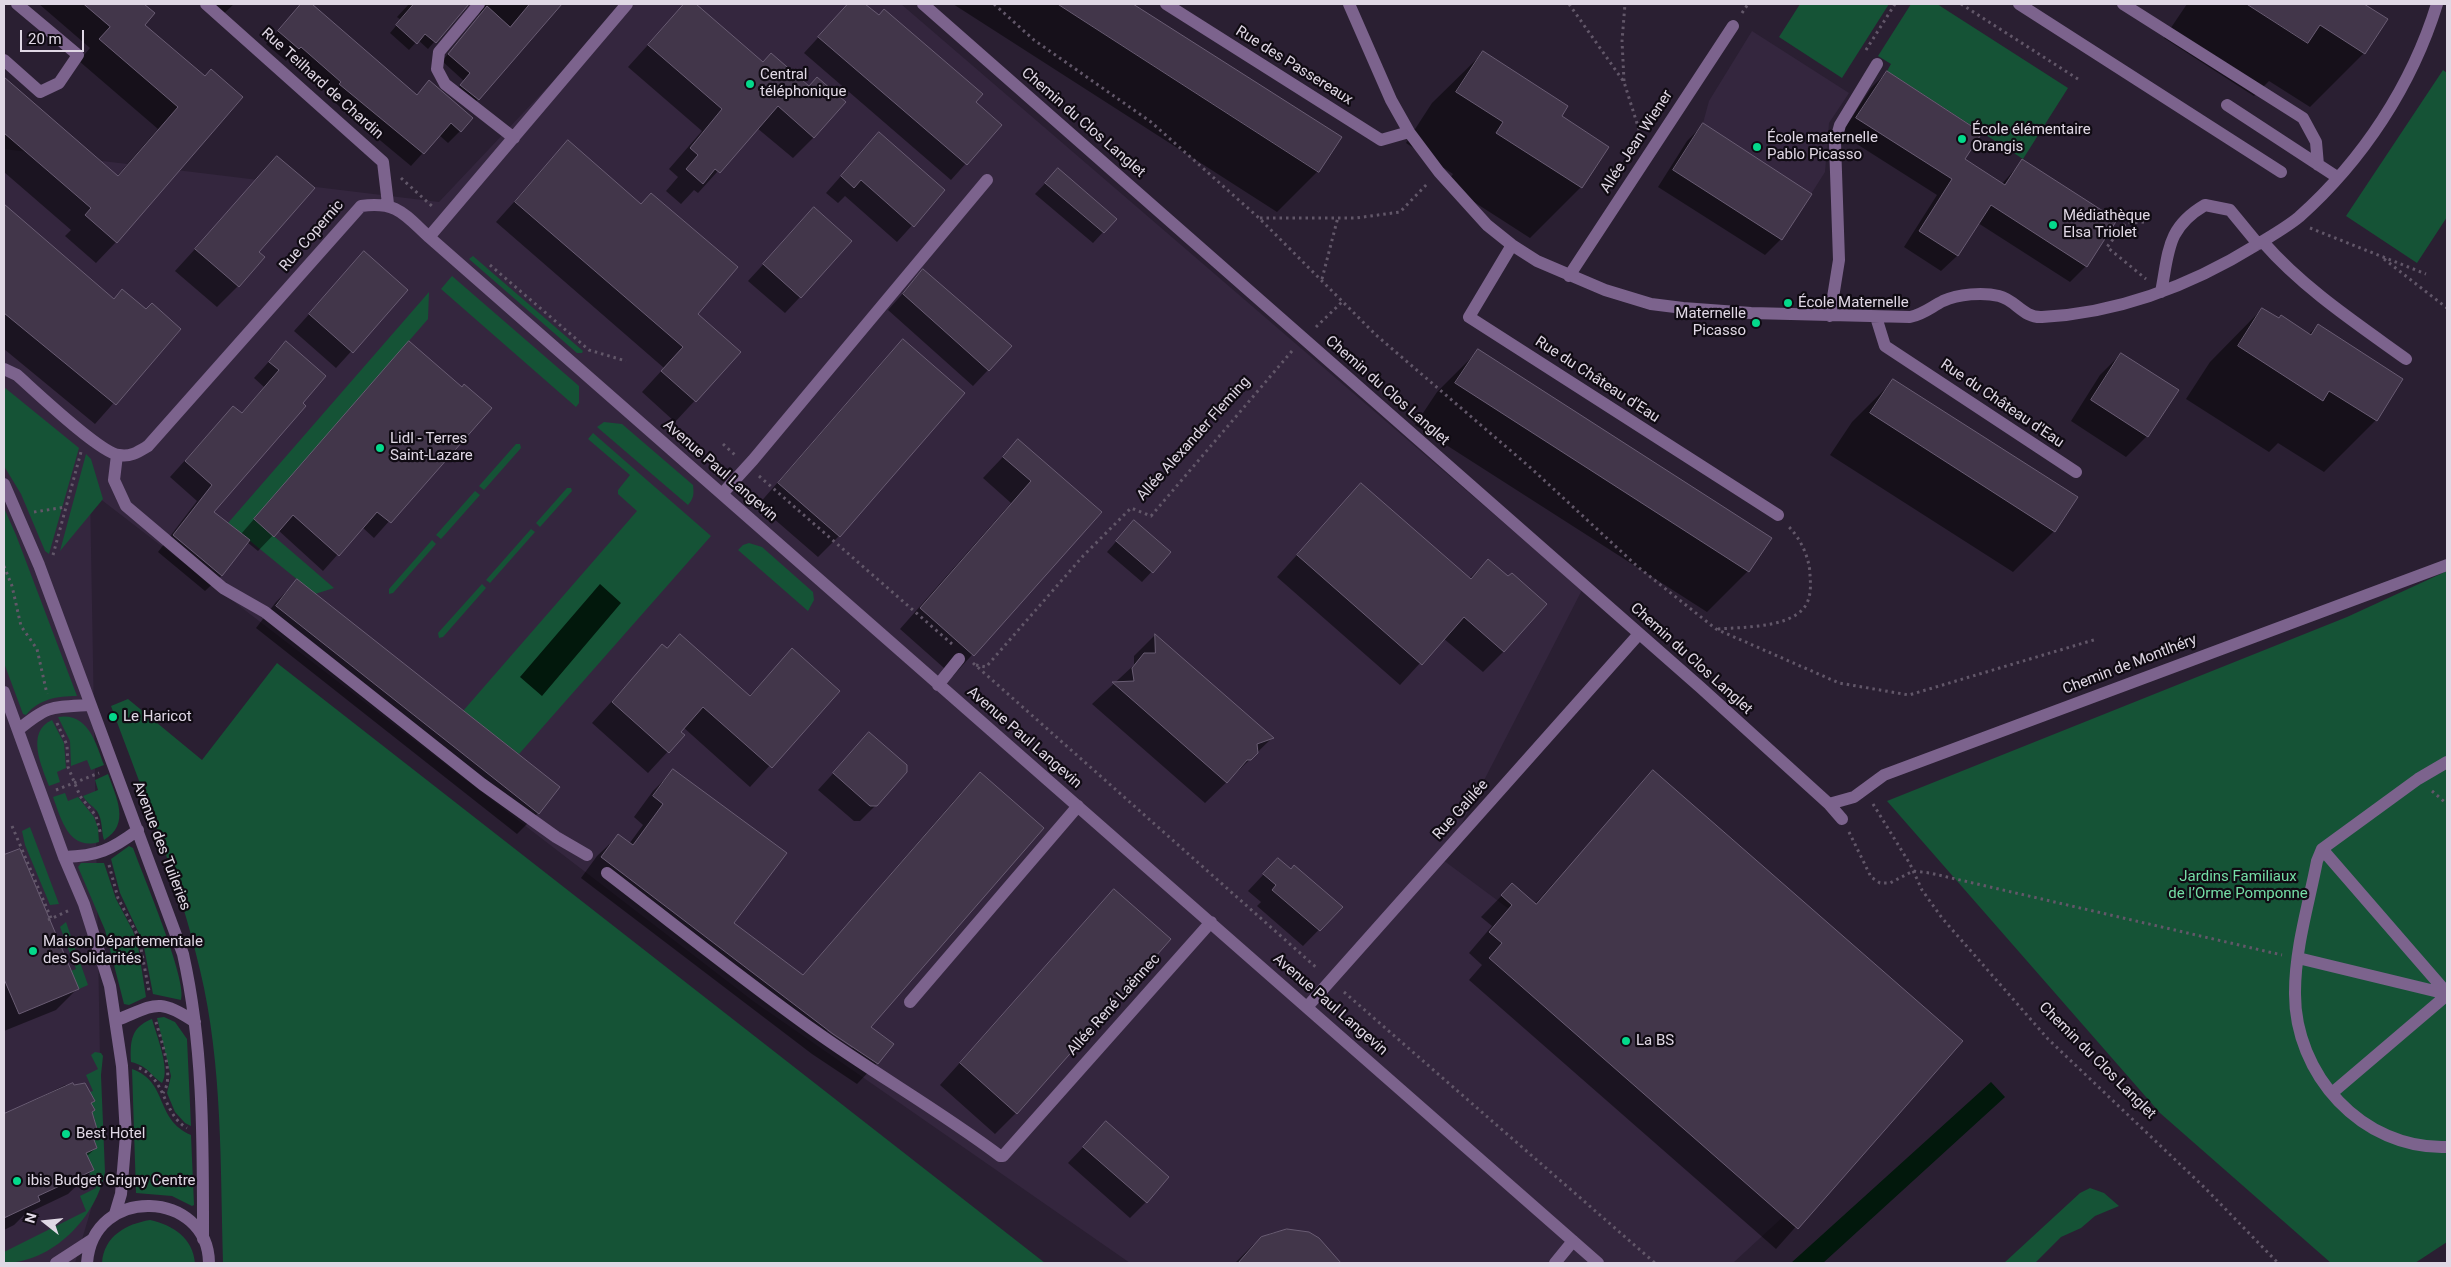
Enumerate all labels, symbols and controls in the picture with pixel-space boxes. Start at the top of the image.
scale bar [22,20,86,52]
street label: Rue des Passereaux [1232,23,1356,109]
street label: Rue Teilhard de Chardin [257,24,387,144]
text: 20 m [28,30,62,48]
street label: Chemin du Clos Langlet [1017,64,1149,182]
place label: Central téléphonique [760,66,846,101]
marker: Central téléphonique [744,78,756,90]
street label: Allée Jean Wiener [1597,87,1677,197]
place label: École élémentaire Orangis [1972,121,2091,156]
place label: École maternelle Pablo Picasso [1767,129,1878,164]
marker: École élémentaire Orangis [1956,133,1968,145]
marker: École maternelle Pablo Picasso [1751,141,1763,153]
street label: Rue Copernic [276,197,348,275]
place label: Médiathèque Elsa Triolet [2063,207,2150,242]
marker: Médiathèque Elsa Triolet [2047,219,2059,231]
place label: École Maternelle [1798,294,1909,312]
marker: École Maternelle [1782,297,1794,309]
place label: Maternelle Picasso [1675,305,1746,340]
marker: Maternelle Picasso [1750,317,1762,329]
street label: Chemin du Clos Langlet [1321,332,1453,450]
street label: Rue du Château d'Eau [1531,333,1663,427]
street label: Rue du Château d'Eau [1937,356,2067,452]
street label: Allée Alexander Fleming [1134,373,1254,505]
street label: Avenue Paul Langevin [659,416,781,526]
place label: Lidl - Terres Saint-Lazare [390,430,473,465]
marker: Lidl - Terres Saint-Lazare [374,442,386,454]
street label: Chemin du Clos Langlet [1626,599,1756,719]
street label: Chemin de Montlhéry [2061,631,2199,699]
street label: Avenue Paul Langevin [963,683,1085,793]
place label: Le Haricot [123,708,192,726]
marker: Le Haricot [107,711,119,723]
street label: Rue Galilée [1429,776,1493,844]
street label: Avenue des Tuileries [128,779,194,913]
park label: Jardins Familiaux de l’Orme Pomponne [2168,868,2308,903]
place label: Maison Départementale des Solidarités [43,933,203,968]
marker: Maison Départementale des Solidarités [27,945,39,957]
street label: Avenue Paul Langevin [1269,950,1391,1060]
street label: Allée René Laënnec [1064,951,1164,1059]
street label: Chemin du Clos Langlet [2035,999,2159,1123]
place label: La BS [1636,1032,1674,1050]
marker: La BS [1620,1035,1632,1047]
place label: Best Hotel [76,1125,145,1143]
marker: Best Hotel [60,1128,72,1140]
place label: ibis Budget Grigny Centre [27,1172,196,1190]
marker: ibis Budget Grigny Centre [11,1175,23,1187]
north arrow [20,1197,70,1247]
text: N [22,1211,40,1225]

